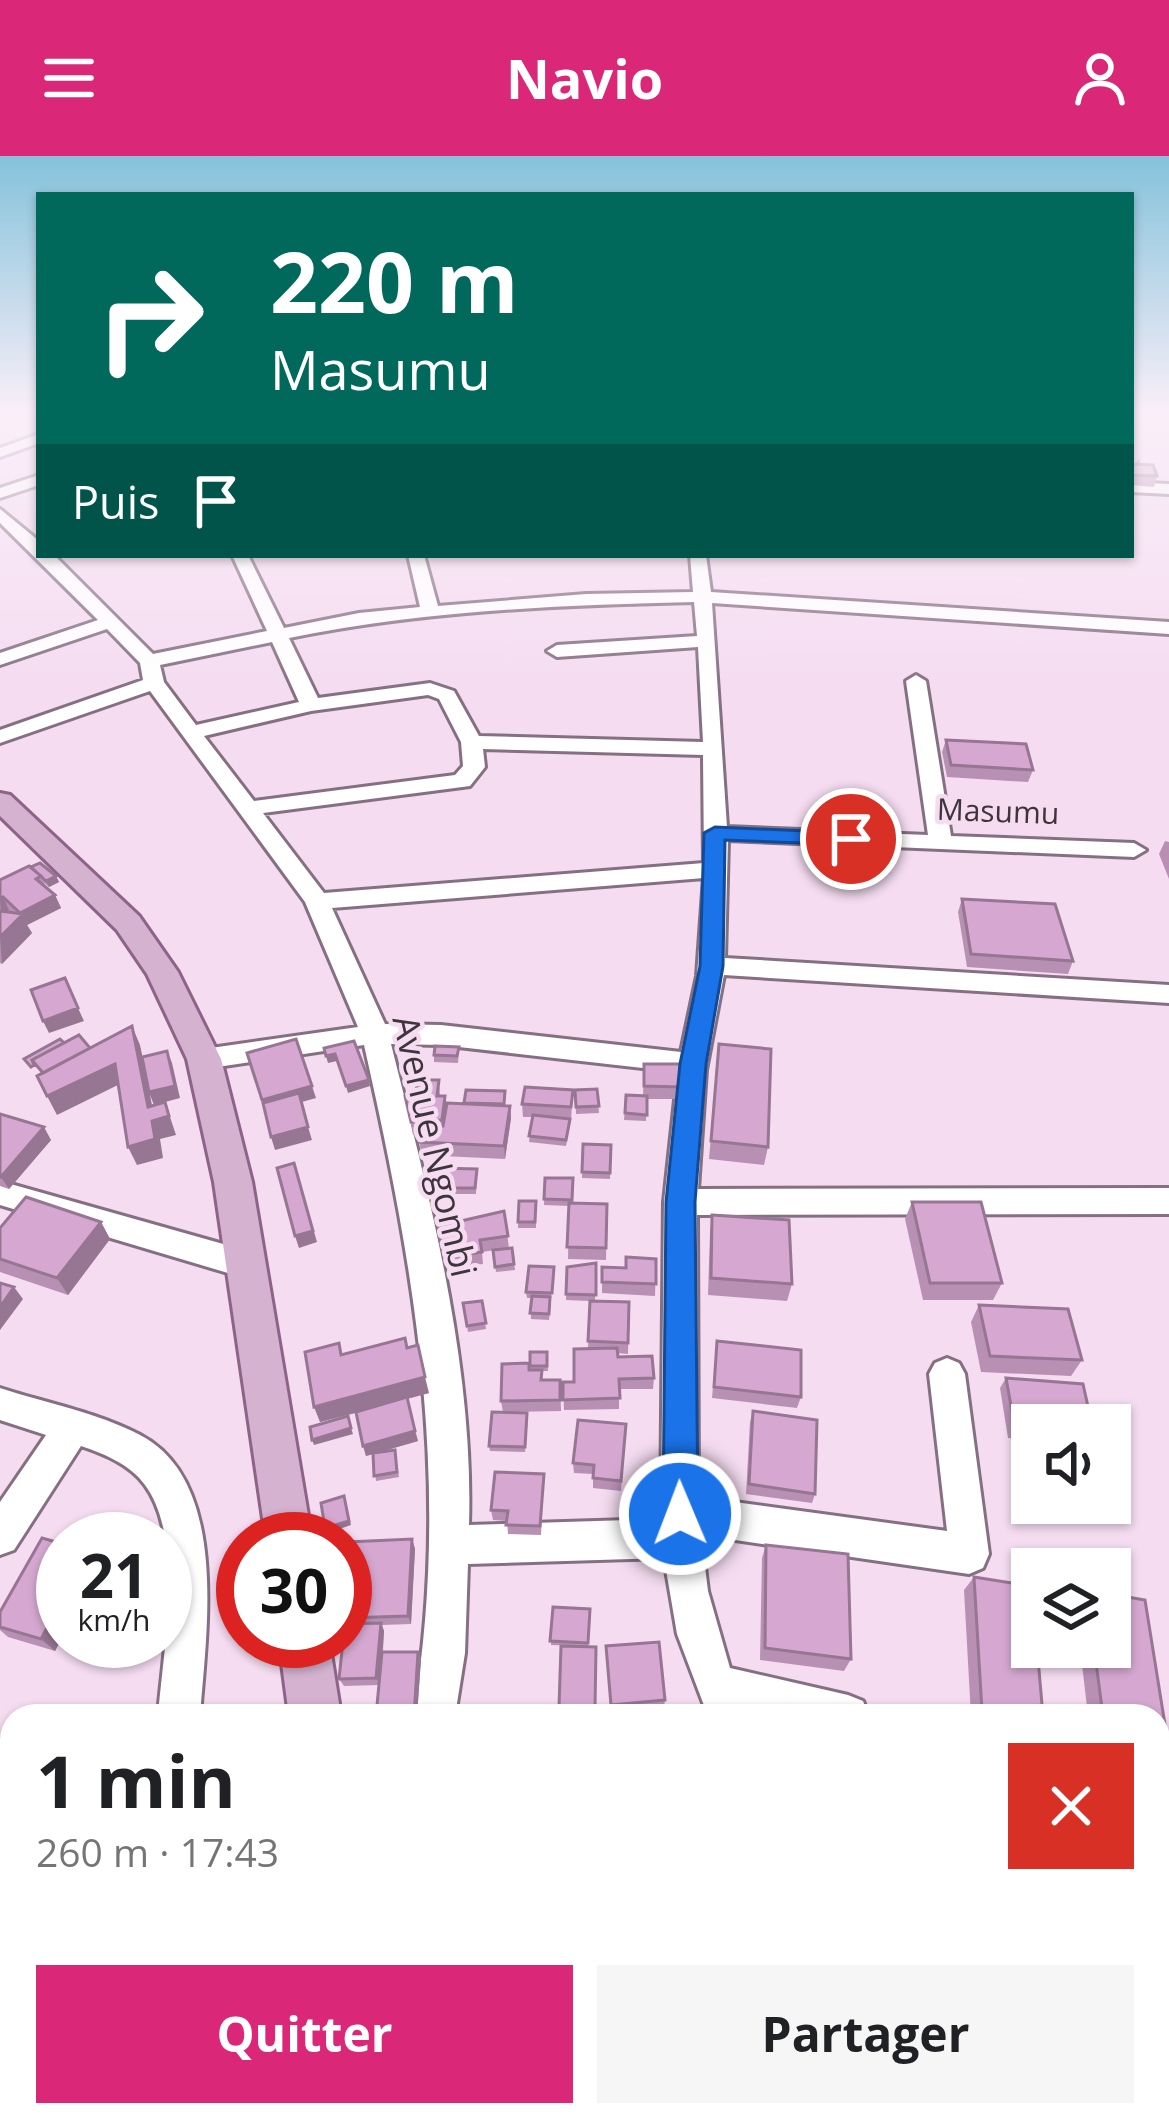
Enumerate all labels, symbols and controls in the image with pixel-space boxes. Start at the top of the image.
text: Navio [506,41,663,115]
icon: menu [36,45,102,111]
icon: person [1067,45,1133,111]
text: 220 m [270,223,518,338]
icon: right [72,240,228,396]
text: Masumu [270,332,491,406]
icon: arrive [183,468,249,534]
text: Puis [72,471,159,532]
pin [800,788,902,890]
street label: Masumu [936,788,1060,833]
icon: arrive [818,806,884,872]
street label: Avenue Ngombi [382,1010,489,1282]
map controls [1011,1404,1131,1668]
button: sound [1011,1404,1131,1524]
position arrow [617,1451,743,1577]
speed limit sign: 30 [216,1512,372,1668]
text: 21 [80,1534,148,1616]
button: layers [1011,1548,1131,1668]
text: km/h [78,1599,150,1640]
text: 1 min [36,1731,236,1829]
button: close [1008,1743,1134,1869]
text: 260 m · 17:43 [36,1825,279,1878]
button: Quitter [36,1965,573,2103]
button: Partager [597,1965,1134,2103]

